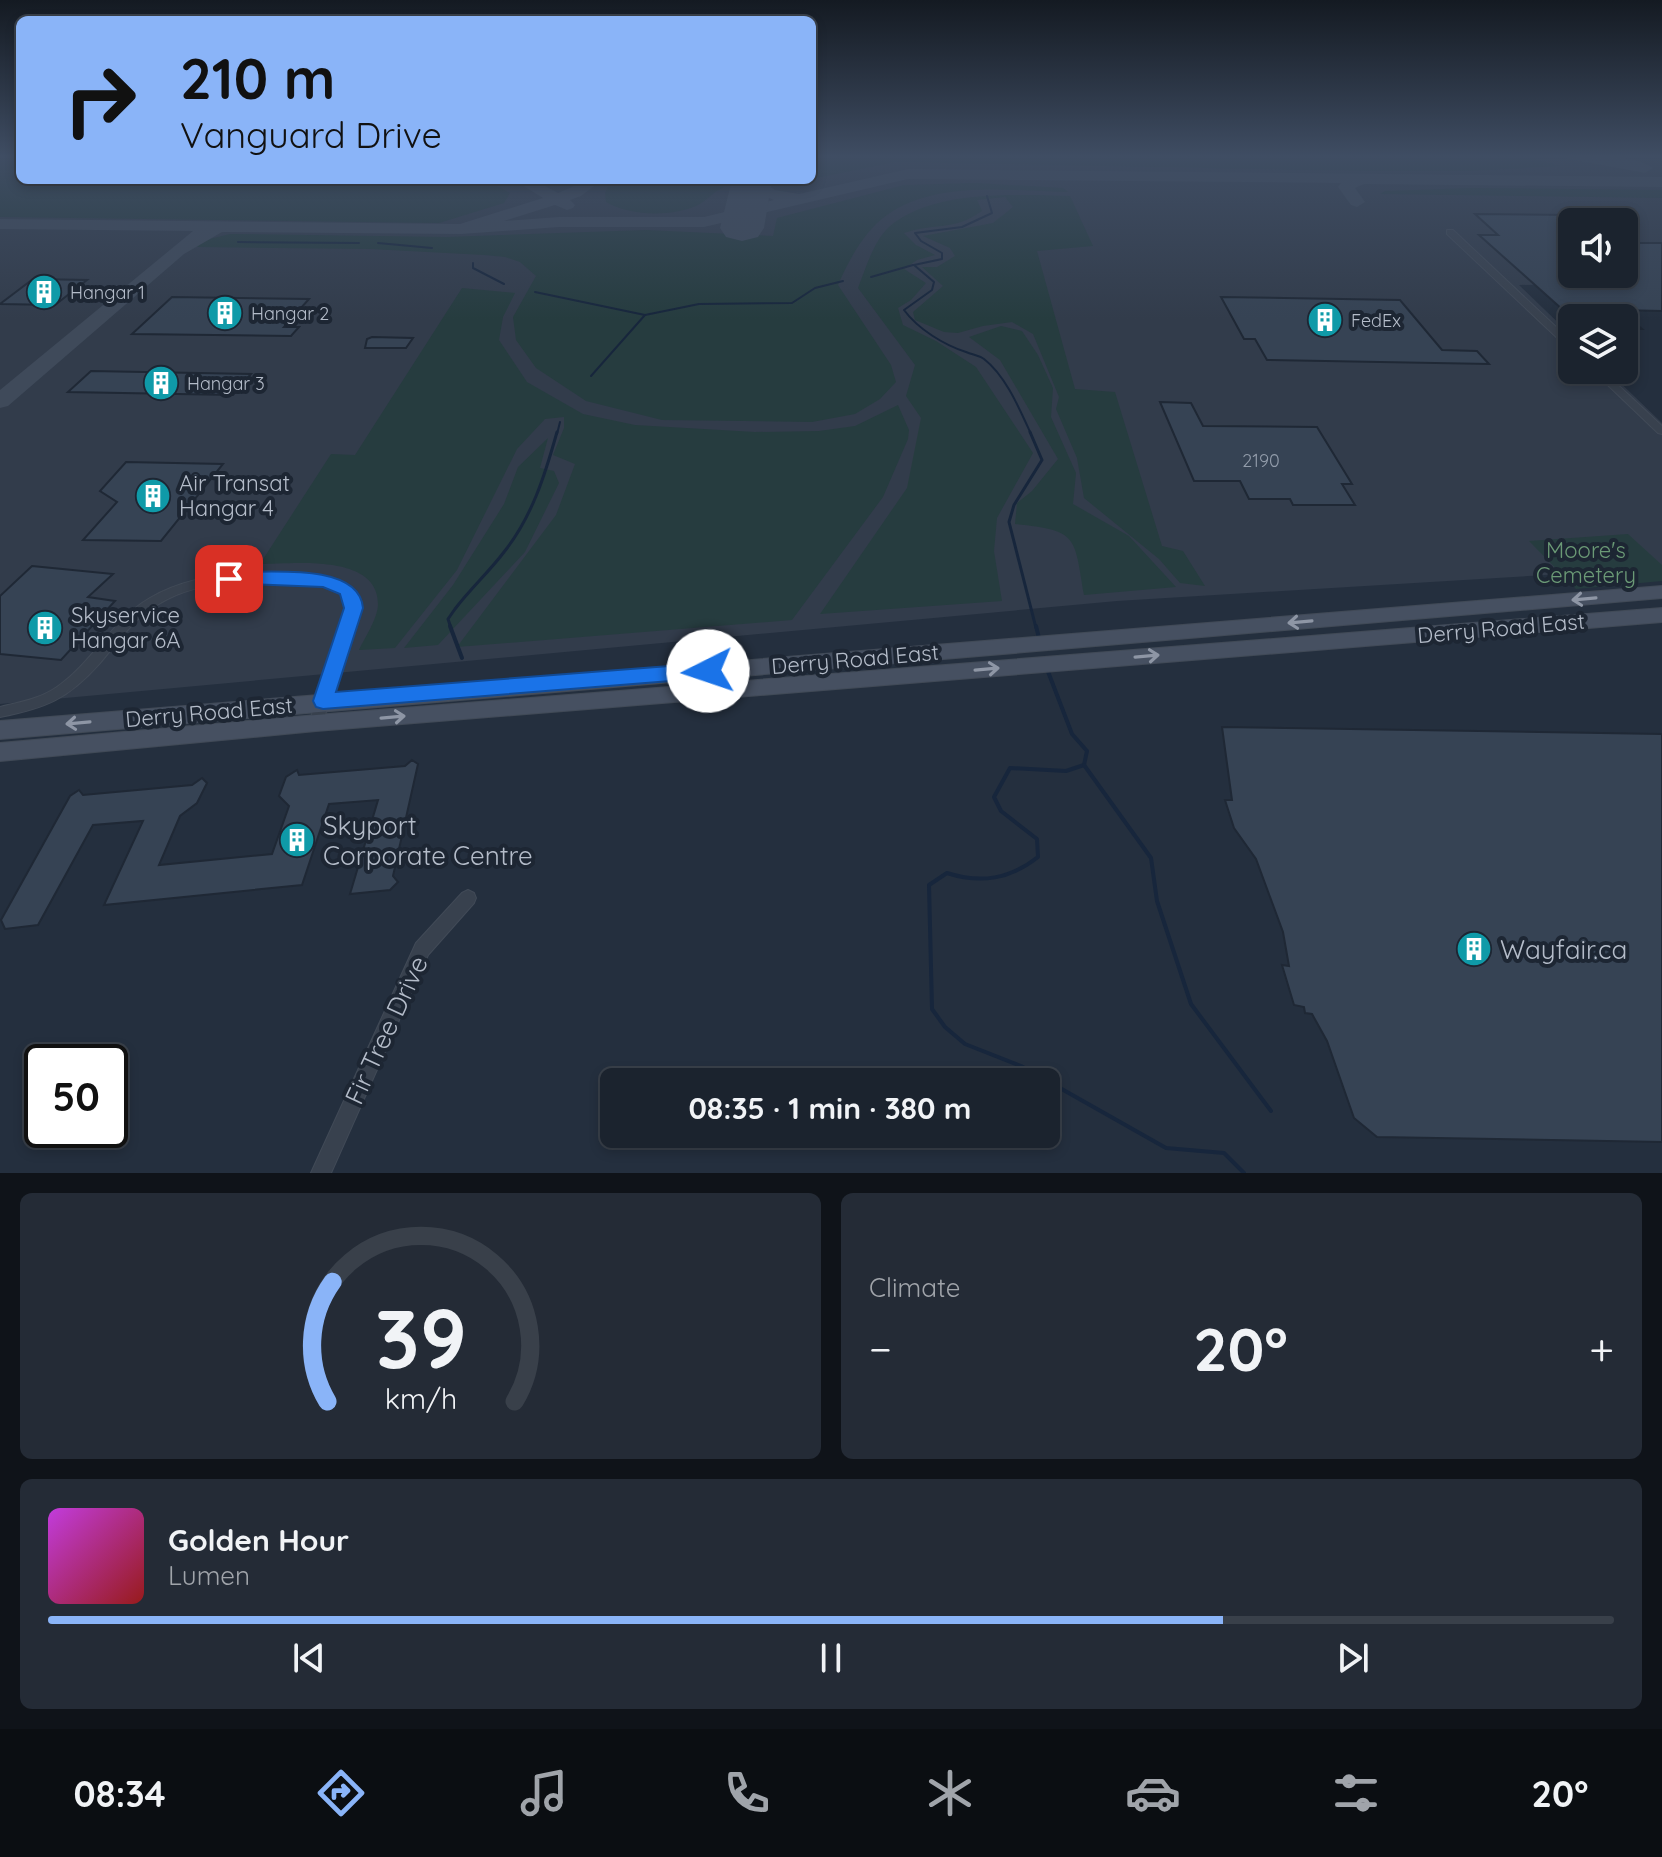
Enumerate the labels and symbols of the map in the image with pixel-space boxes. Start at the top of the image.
building icon: Hangar 1 [25,273,63,311]
place label: Hangar 1 [70,281,145,304]
building icon: Hangar 2 [206,294,244,332]
building icon: FedEx [1306,301,1344,339]
place label: Hangar 2 [251,302,329,325]
place label: FedEx [1351,309,1401,332]
building icon: Hangar 3 [142,364,180,402]
place label: Hangar 3 [187,372,265,395]
house number: 2190 [1242,449,1280,472]
place label: Air Transat Hangar 4 [179,469,290,522]
building icon: Air Transat Hangar 4 [134,477,172,515]
park label: Moore's Cemetery [1536,536,1636,589]
pin [195,545,263,613]
one-way arrow [1571,591,1598,606]
place label: Skyservice Hangar 6A [71,601,180,654]
street label: Derry Road East [1416,607,1586,649]
building icon: Skyservice Hangar 6A [26,609,64,647]
one-way arrow [1287,615,1314,630]
position arrow [666,629,750,713]
street label: Derry Road East [770,638,940,680]
one-way arrow [1133,649,1160,664]
one-way arrow [974,661,1000,676]
street label: Derry Road East [124,691,294,733]
one-way arrow [379,709,406,724]
one-way arrow [65,716,92,731]
place label: Skyport Corporate Centre [323,809,533,872]
building icon: Skyport Corporate Centre [278,821,316,859]
building icon: Wayfair.ca [1455,930,1493,968]
place label: Wayfair.ca [1500,933,1627,966]
street label: Fir Tree Drive [337,951,435,1109]
speed limit sign: 50 [24,1044,128,1148]

